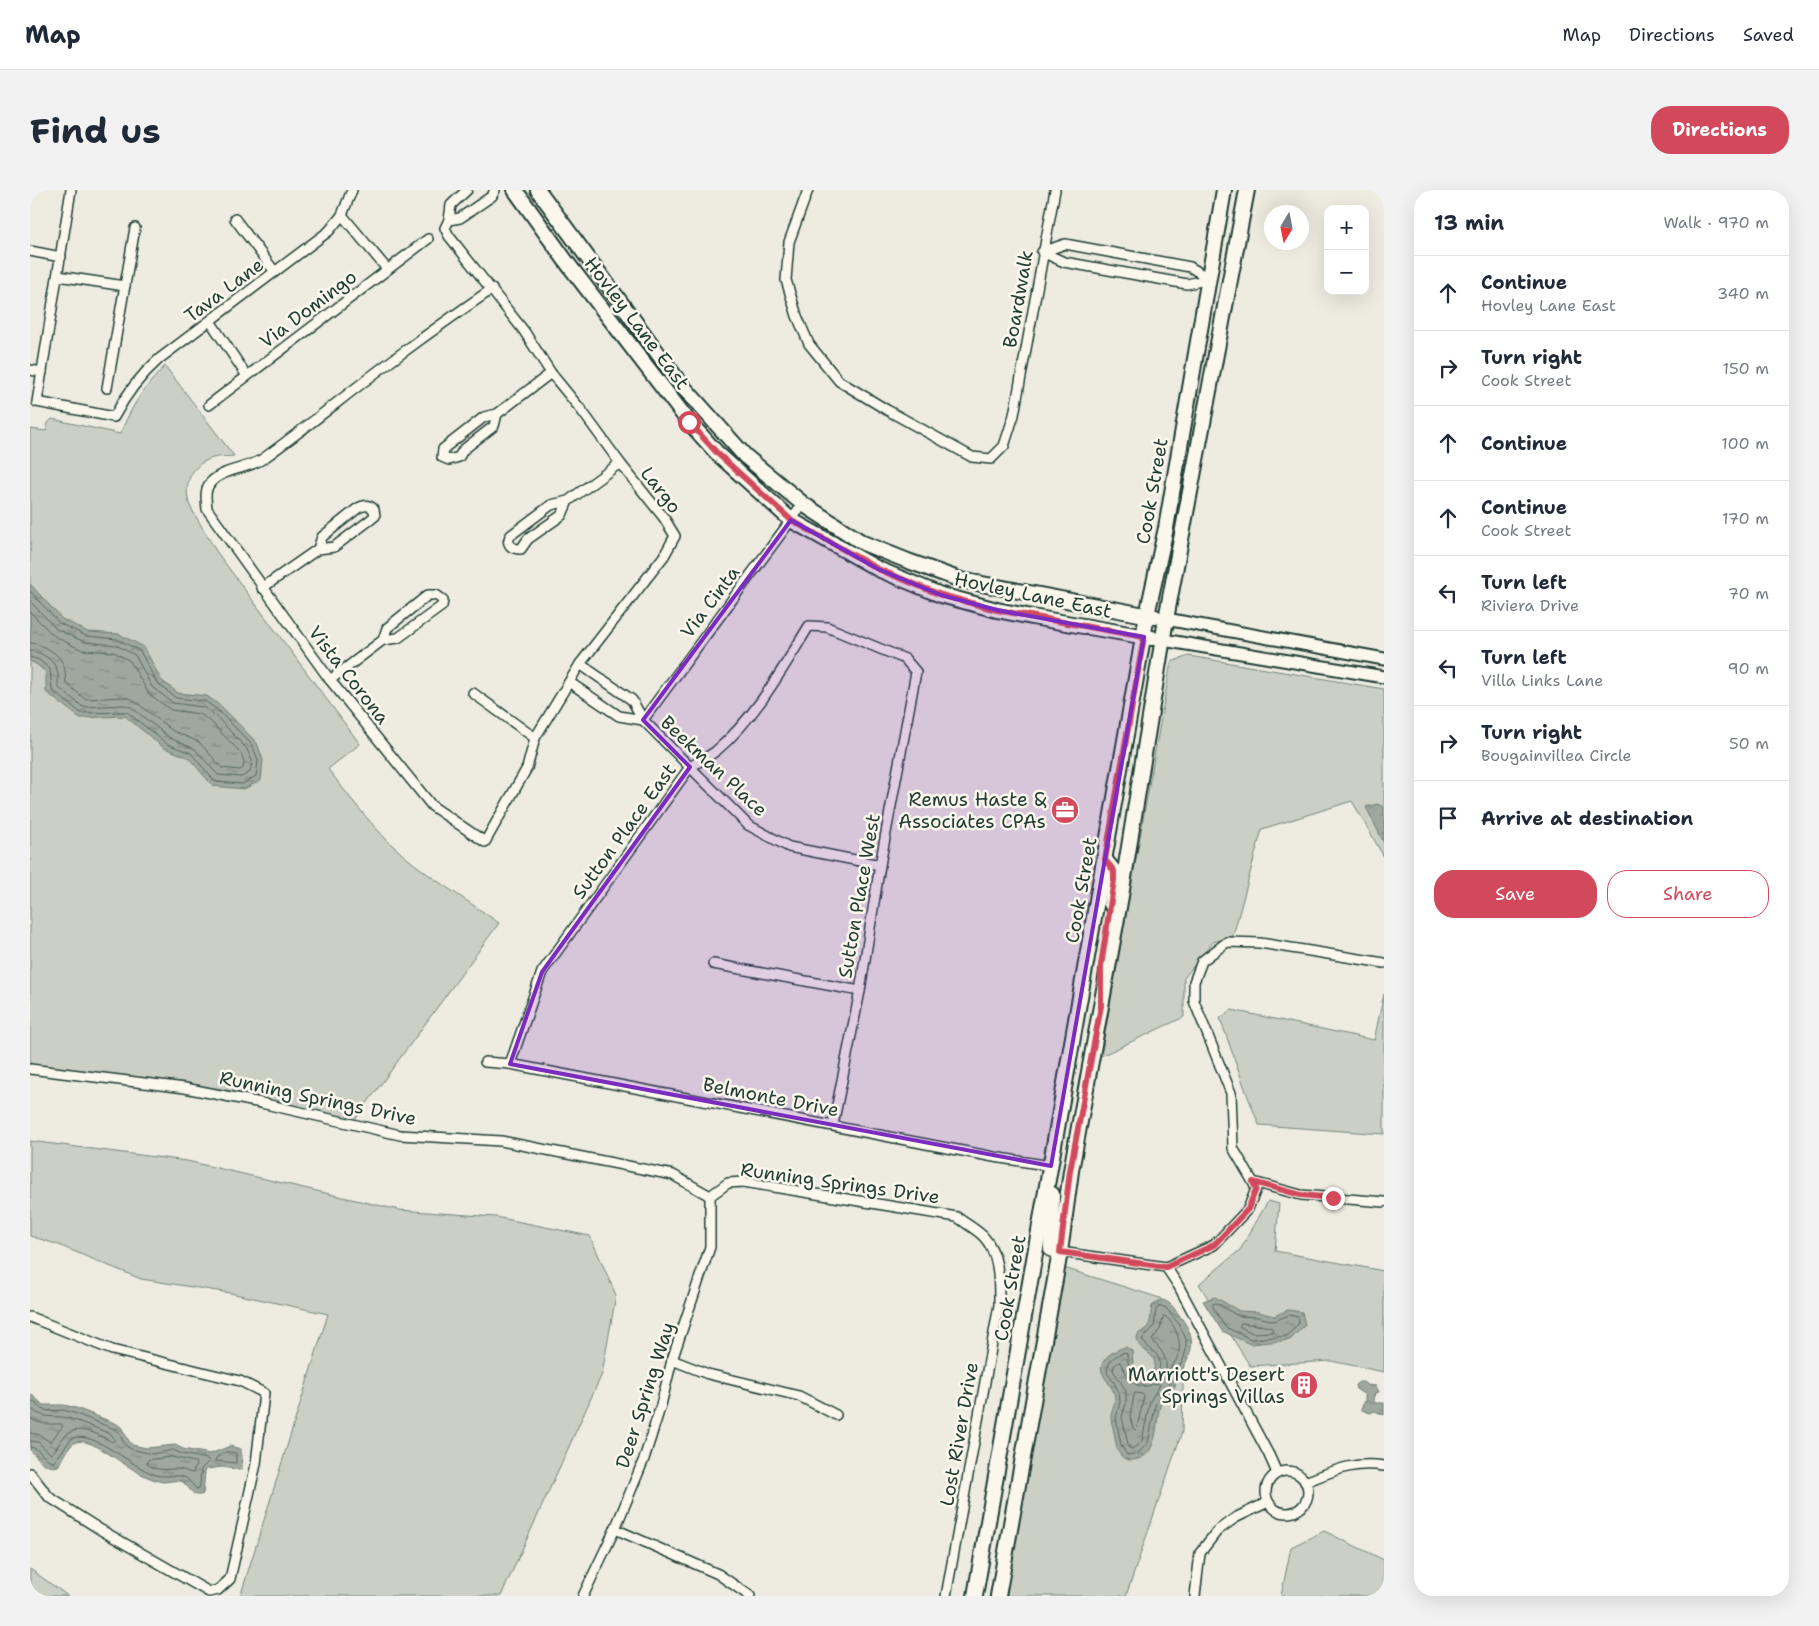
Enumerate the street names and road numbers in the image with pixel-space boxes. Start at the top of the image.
street label: Boardwalk [997,248,1039,350]
street label: Hovley Lane East [579,251,695,395]
street label: Tava Lane [179,252,269,328]
street label: Via Domingo [254,264,362,354]
street label: Cook Street [1130,436,1174,546]
street label: Largo [635,461,687,519]
street label: Via Cinta [675,561,745,643]
street label: Hovley Lane East [952,566,1114,624]
street label: Vista Corona [303,621,395,729]
street label: Beekman Place [655,710,773,822]
street label: Sutton Place East [566,758,682,904]
street label: Sutton Place West [832,812,886,980]
street label: Cook Street [1059,835,1103,945]
street label: Running Springs Drive [217,1065,419,1131]
street label: Belmonte Drive [701,1072,841,1122]
street label: Running Springs Drive [739,1157,941,1209]
street label: Cook Street [988,1233,1032,1343]
street label: Deer Spring Way [610,1319,680,1471]
street label: Lost River Drive [934,1360,984,1508]

